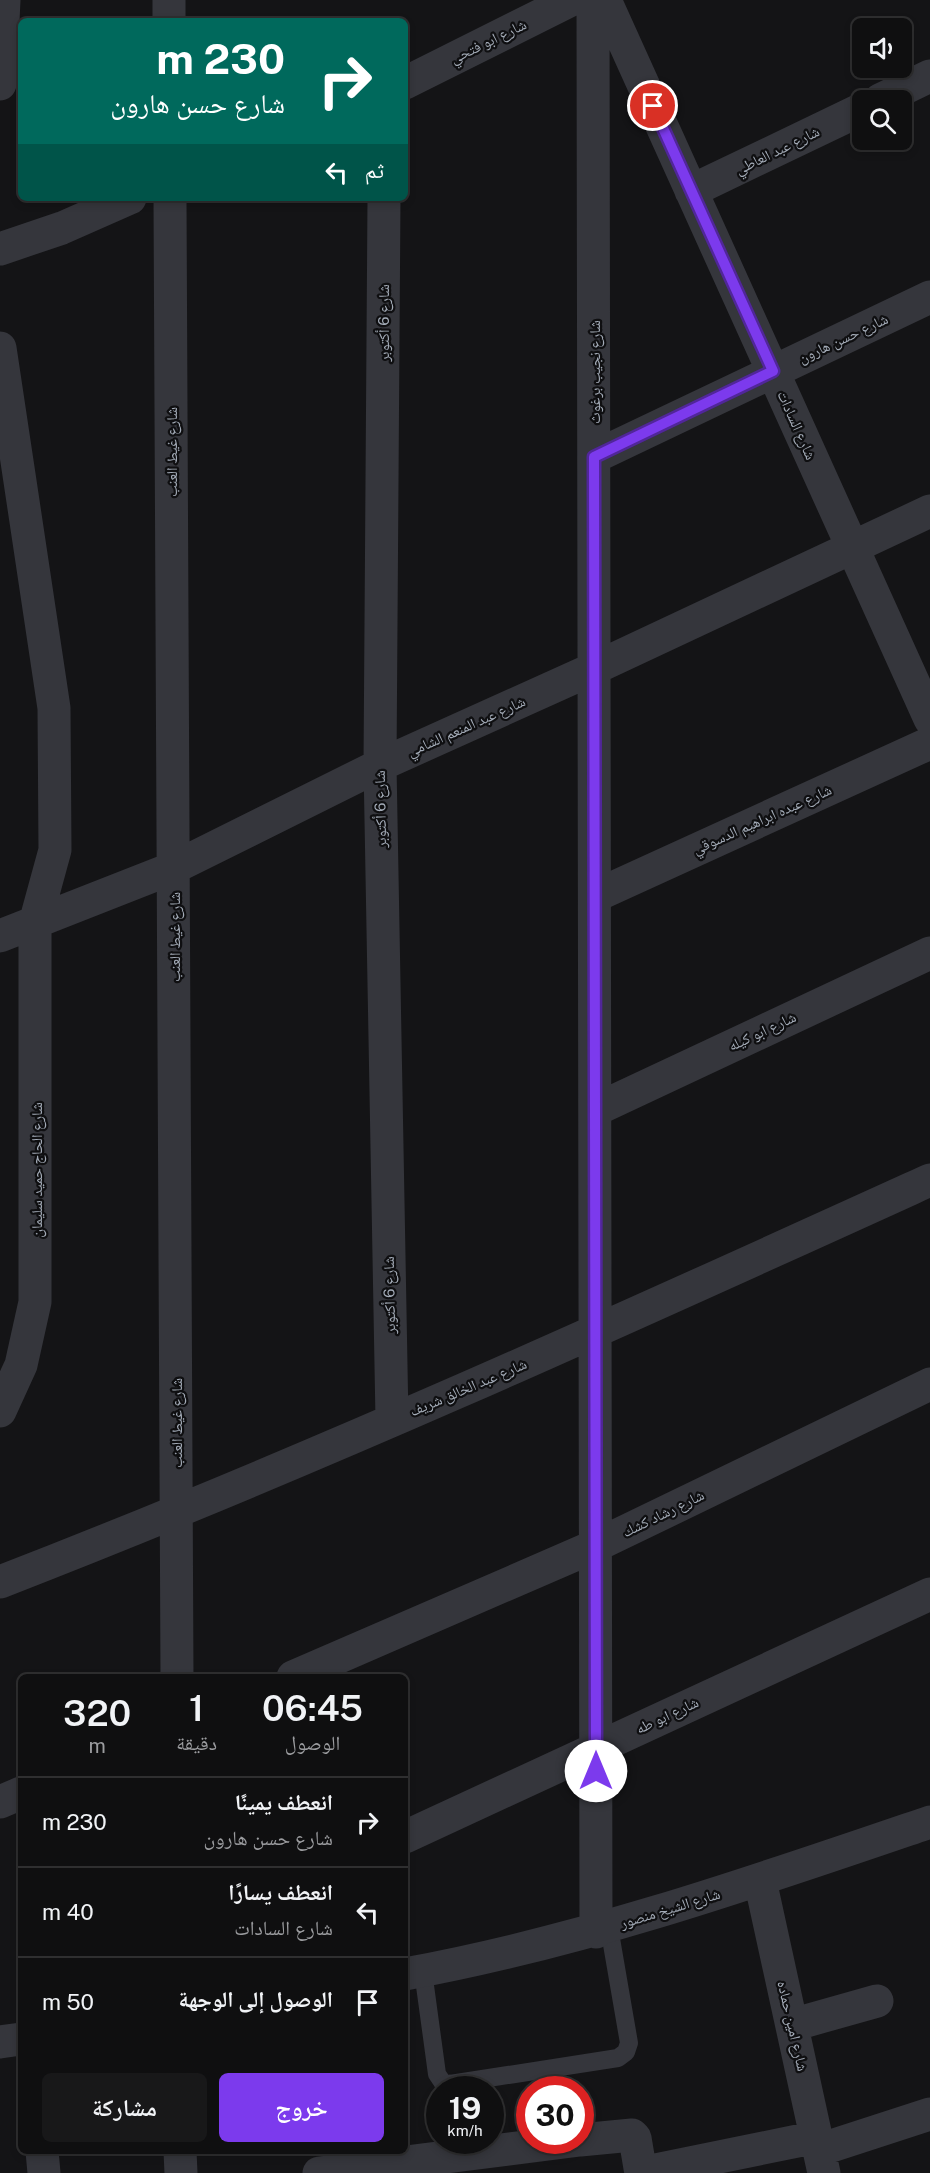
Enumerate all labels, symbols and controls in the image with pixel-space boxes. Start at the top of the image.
street label: شارع ابو فتحي [447,15,531,70]
map controls [852,18,912,150]
button: sound [852,18,912,78]
text: 230 m [156,34,285,83]
icon: right [306,42,384,120]
pin [627,80,678,131]
text: شارع حسن هارون [110,87,285,119]
icon: arrive [636,89,669,122]
button: search [852,90,912,150]
street label: شارع عبد العاطي [732,122,824,181]
icon: left [320,156,353,189]
text: ثم [365,157,384,183]
street label: شارع 6 أكتوبر [375,284,394,363]
street label: شارع حسن هارون [795,310,892,368]
street label: شارع نجيب برغوث [586,320,605,424]
street label: شارع السادات [772,388,820,463]
street label: شارع غيط العنب [163,407,182,497]
street label: شارع عبد المنعم الشامي [404,692,529,763]
street label: شارع 6 أكتوبر [371,770,391,849]
street label: شارع عبده ابراهيم الدسوقي [690,781,836,861]
street label: شارع غيط العنب [166,892,185,982]
street label: شارع ابو كيله [726,1008,799,1056]
street label: شارع الحاج حميد سليمان [28,1102,47,1238]
street label: شارع 6 أكتوبر [380,1256,400,1335]
street label: شارع عبد الخالق شريف [407,1355,530,1421]
street label: شارع غيط العنب [168,1378,187,1468]
street label: شارع رشاد كشك [619,1486,708,1542]
text: 1 [189,1687,204,1729]
text: 06:45 [262,1687,363,1729]
text: 320 [63,1692,131,1734]
street label: شارع ابو طه [633,1693,702,1739]
text: دقيقة [176,1731,217,1755]
text: الوصول [285,1731,340,1755]
text: m [89,1734,106,1758]
position arrow [564,1739,628,1803]
text: انعطف يمينًا [235,1789,333,1815]
icon: right [351,1806,384,1839]
text: 230 m [42,1809,107,1835]
text: شارع حسن هارون [204,1826,333,1850]
text: انعطف يسارًا [228,1879,333,1905]
street label: شارع الشيخ منصور [617,1885,723,1933]
icon: left [351,1896,384,1929]
text: 40 m [42,1899,94,1925]
text: شارع السادات [234,1916,333,1940]
street label: شارع امين حماده [772,1979,812,2073]
text: الوصول إلى الوجهة [178,1986,333,2012]
icon: arrive [351,1986,384,2019]
text: 50 m [42,1989,94,2015]
button: مشاركة [42,2073,207,2142]
button: خروج [219,2073,384,2142]
speed limit sign: 30 [516,2076,594,2154]
text: 19 [449,2090,481,2126]
text: km/h [447,2122,483,2139]

